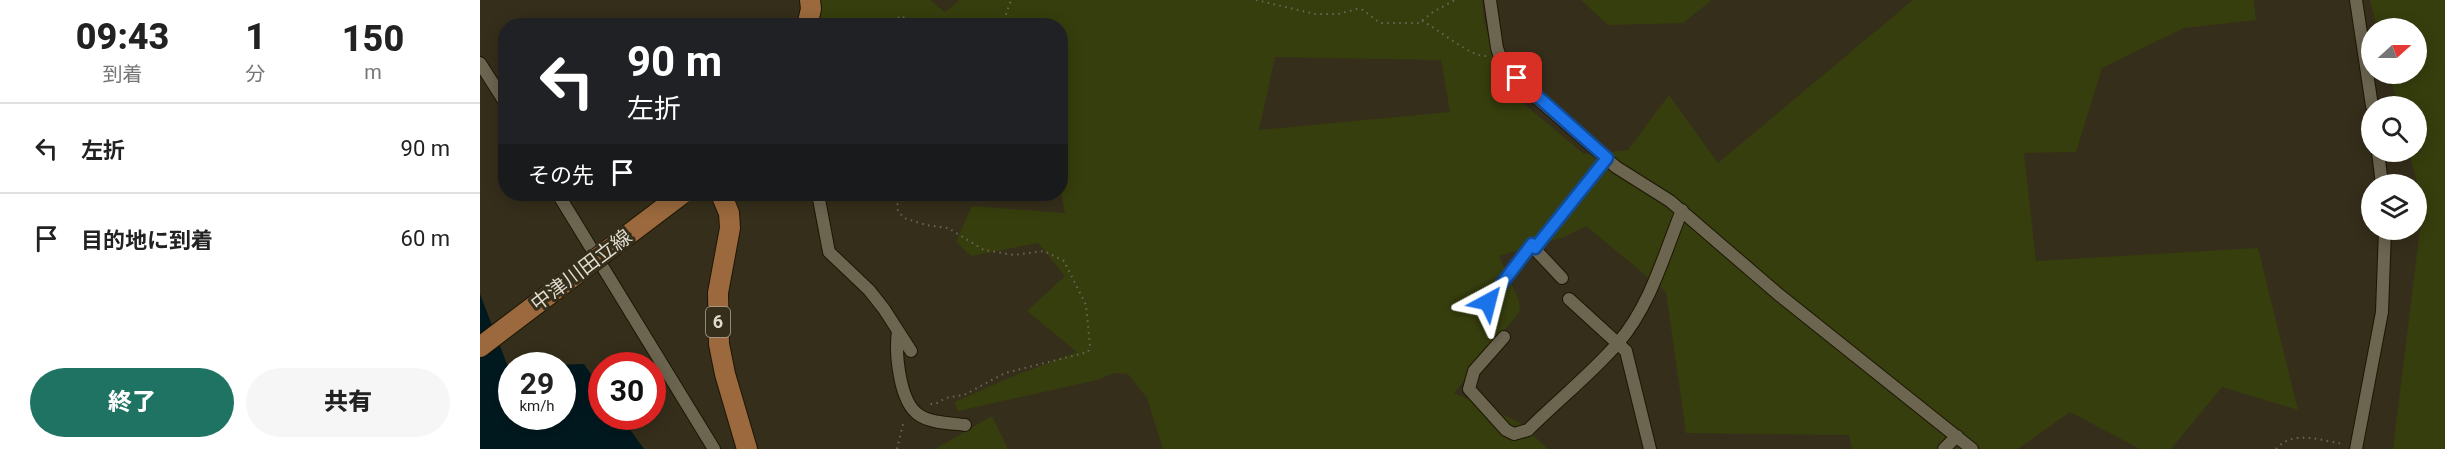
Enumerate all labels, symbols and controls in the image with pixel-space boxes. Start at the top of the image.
text: 09:43 [76,16,169,58]
text: 1 [245,16,266,58]
text: 150 [342,18,404,60]
north arrow [2361,18,2427,84]
map controls [2361,18,2427,240]
text: 90 m [627,37,722,86]
icon: left [528,42,606,120]
pin [1491,52,1542,103]
text: m [364,60,382,84]
icon: arrive [1500,61,1533,94]
text: 到着 [103,62,143,86]
text: 分 [246,62,266,86]
text: 左折 [627,93,681,125]
button: search [2361,96,2427,162]
icon: left [30,132,63,165]
text: 90 m [401,136,450,161]
text: 左折 [81,138,125,163]
icon: arrive [606,156,639,189]
text: その先 [528,163,594,188]
button: layers [2361,174,2427,240]
icon: arrive [30,222,63,255]
street label: 中津川田立線 [526,224,636,316]
text: 60 m [401,226,450,251]
text: 目的地に到着 [81,228,213,253]
position arrow [1456,270,1520,334]
road number: 6 [706,307,730,337]
speed limit sign: 30 [588,352,666,430]
text: 29 [520,366,554,401]
button: 終了 [30,368,234,437]
button: 共有 [246,368,450,437]
text: km/h [519,397,555,415]

